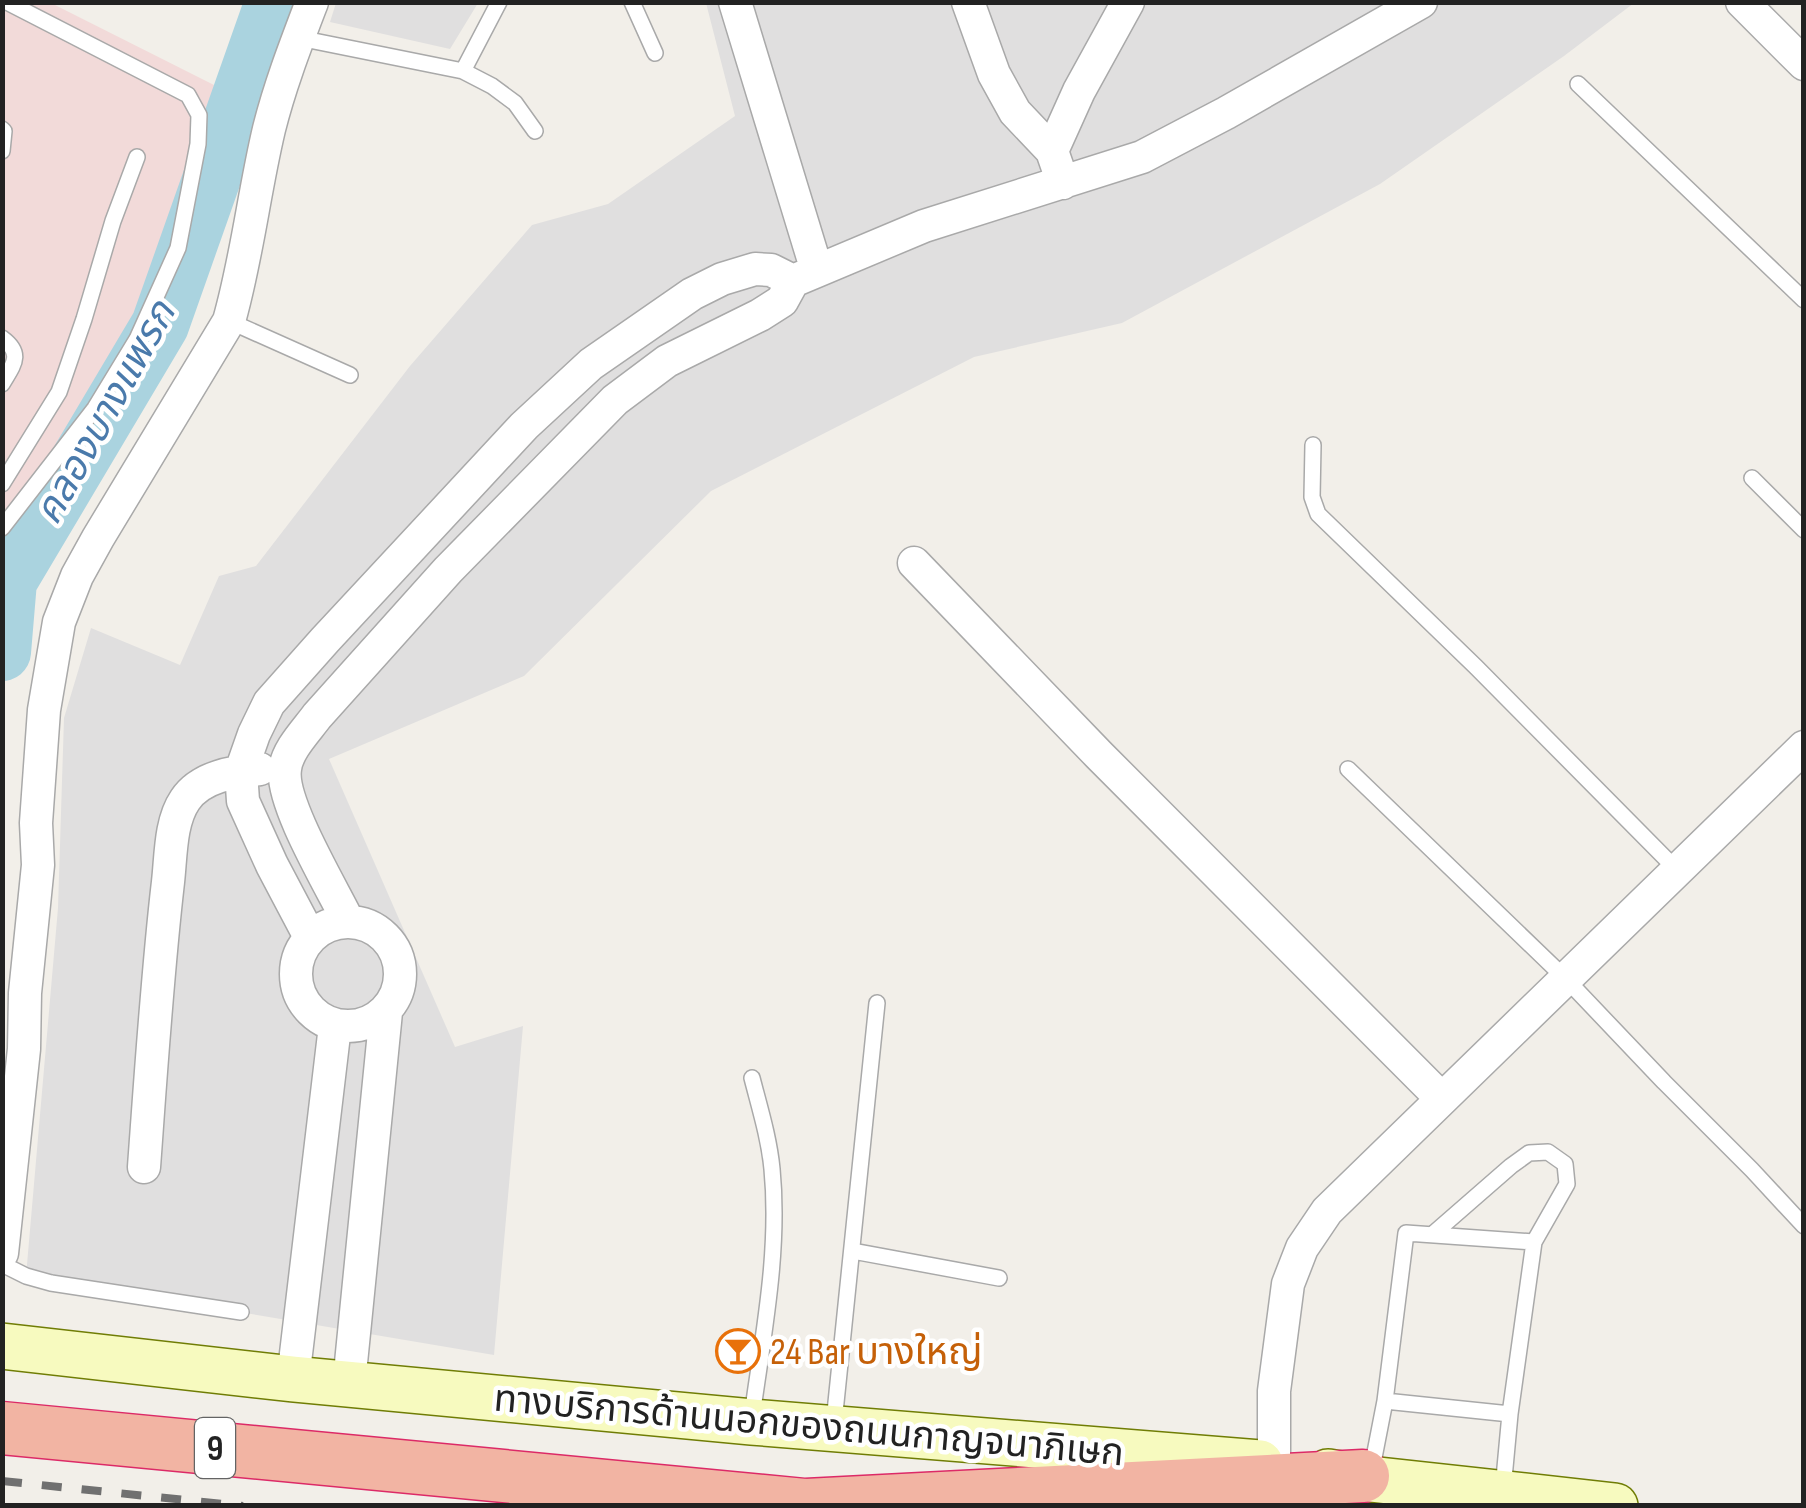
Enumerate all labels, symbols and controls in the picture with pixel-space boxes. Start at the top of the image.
water label: คลองบางแพรก [25,292,188,533]
bar icon: 24 Bar บางใหญ่ [715,1328,761,1374]
place label: 24 Bar บางใหญ่ [770,1330,983,1375]
street label: ทางบริการด้านนอกของถนนกาญจนาภิเษก [492,1377,1126,1476]
road number: 9 [195,1418,235,1478]

